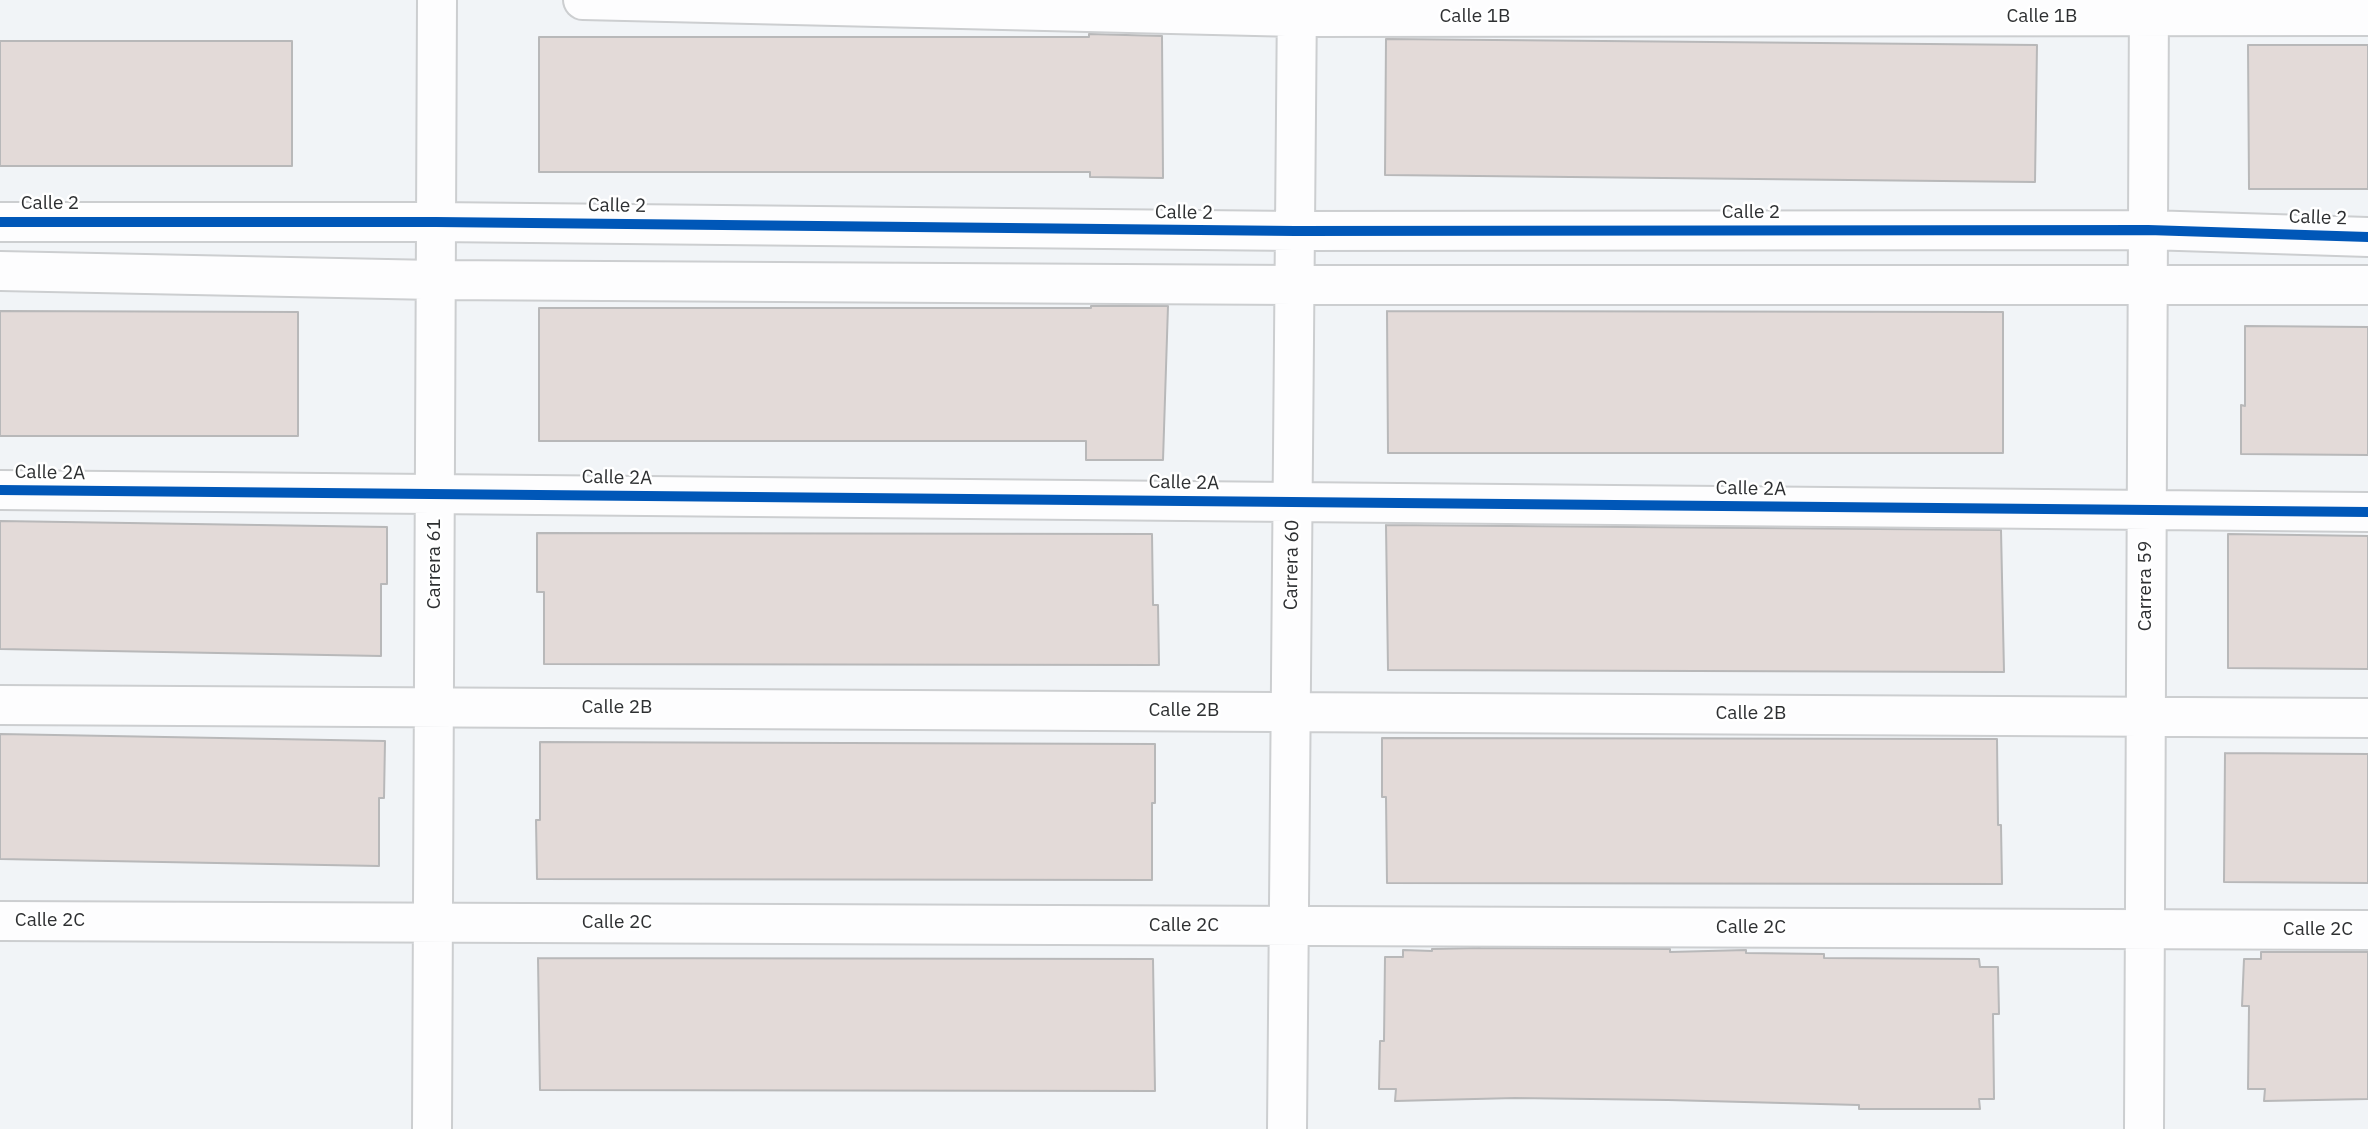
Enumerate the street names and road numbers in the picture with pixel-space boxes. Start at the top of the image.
street label: Calle 1B [1440,6,1510,28]
street label: Calle 1B [2007,6,2077,28]
street label: Calle 2 [21,193,79,215]
street label: Calle 2 [588,194,646,218]
street label: Calle 2 [1155,201,1213,225]
street label: Calle 2 [1722,202,1780,224]
street label: Calle 2 [2288,206,2348,230]
street label: Calle 2A [14,461,86,485]
street label: Calle 2A [581,466,653,490]
street label: Calle 2A [1148,471,1220,495]
street label: Calle 2A [1715,477,1787,501]
street label: Carrera 61 [424,519,446,609]
street label: Carrera 60 [1280,520,1304,610]
street label: Carrera 59 [2135,541,2157,631]
street label: Calle 2B [582,697,652,719]
street label: Calle 2B [1149,700,1219,722]
street label: Calle 2B [1716,703,1786,725]
street label: Calle 2C [15,910,85,932]
street label: Calle 2C [582,912,652,934]
street label: Calle 2C [1149,915,1219,937]
street label: Calle 2C [1716,917,1786,939]
street label: Calle 2C [2283,919,2353,941]

